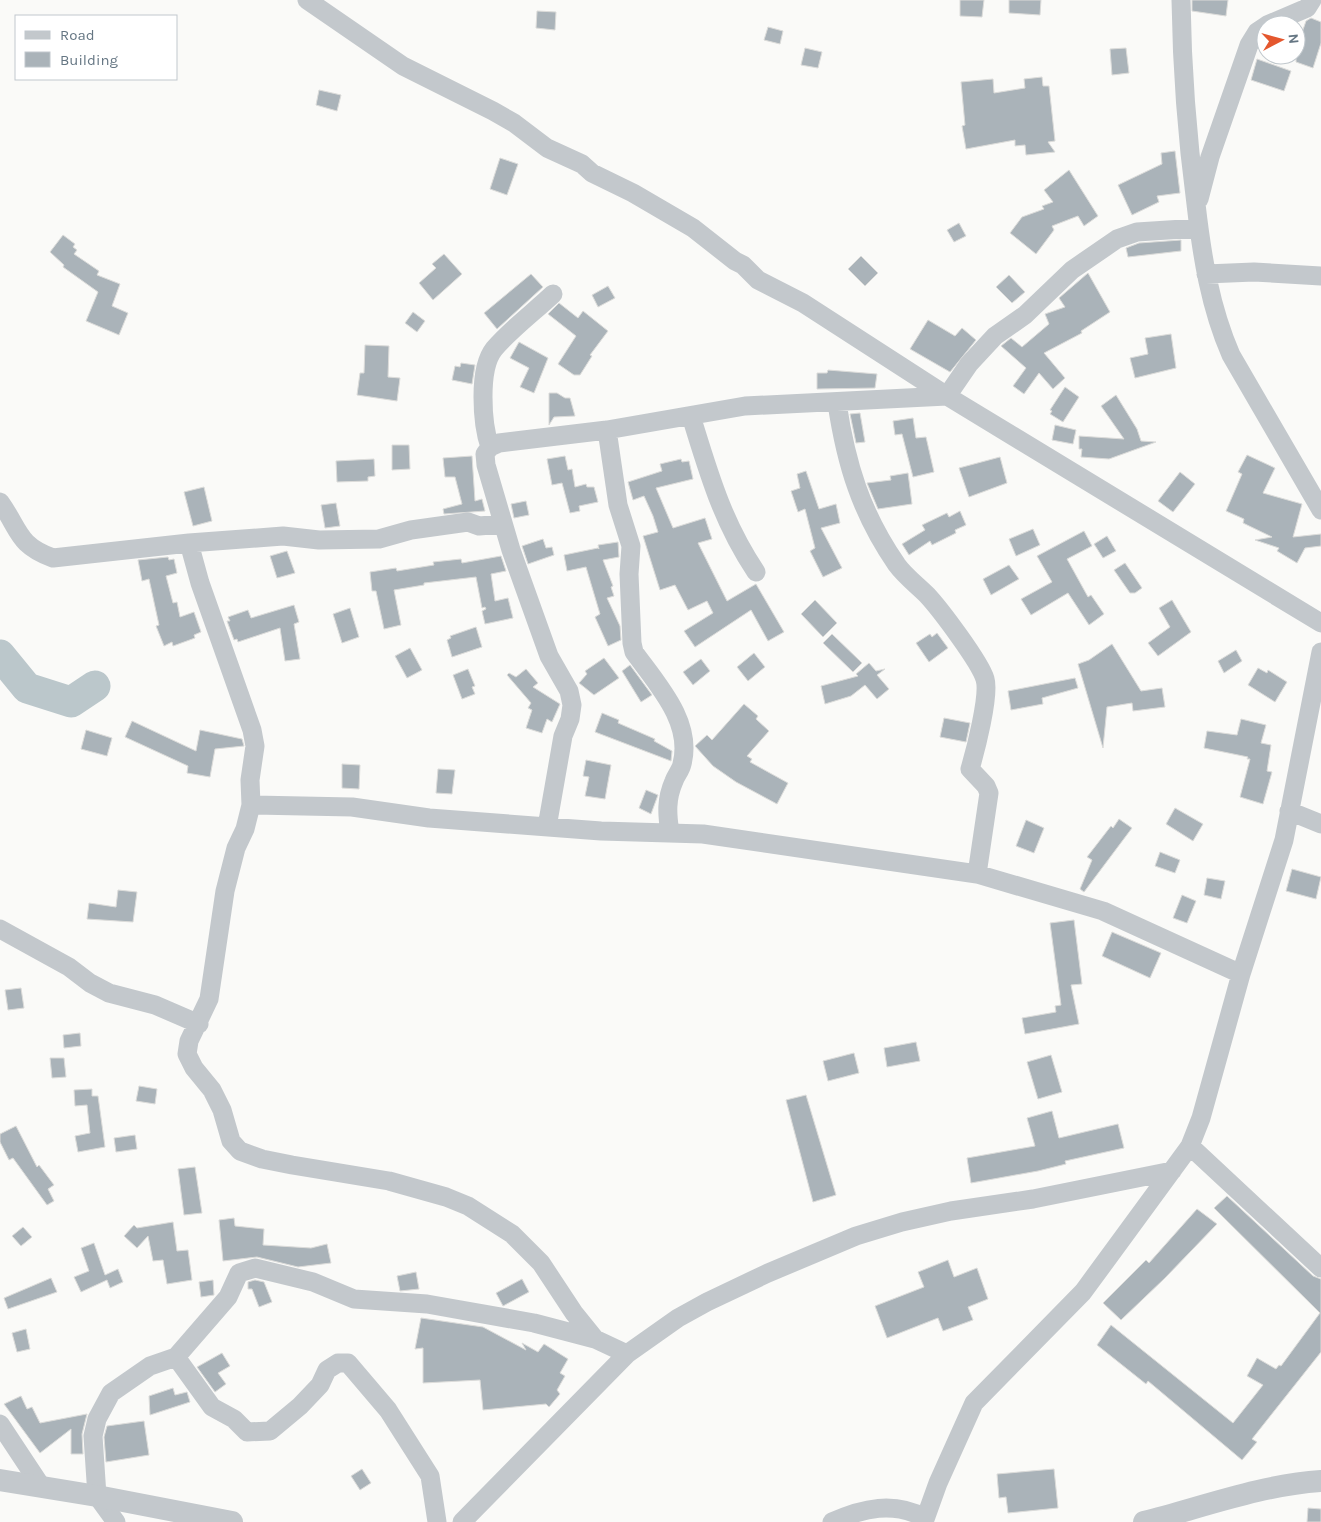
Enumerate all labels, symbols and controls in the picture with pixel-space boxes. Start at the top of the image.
legend [15,15,178,80]
north arrow [1256,15,1306,65]
text: Road [60,26,95,44]
text: N [1284,33,1302,45]
text: Building [60,51,118,69]

